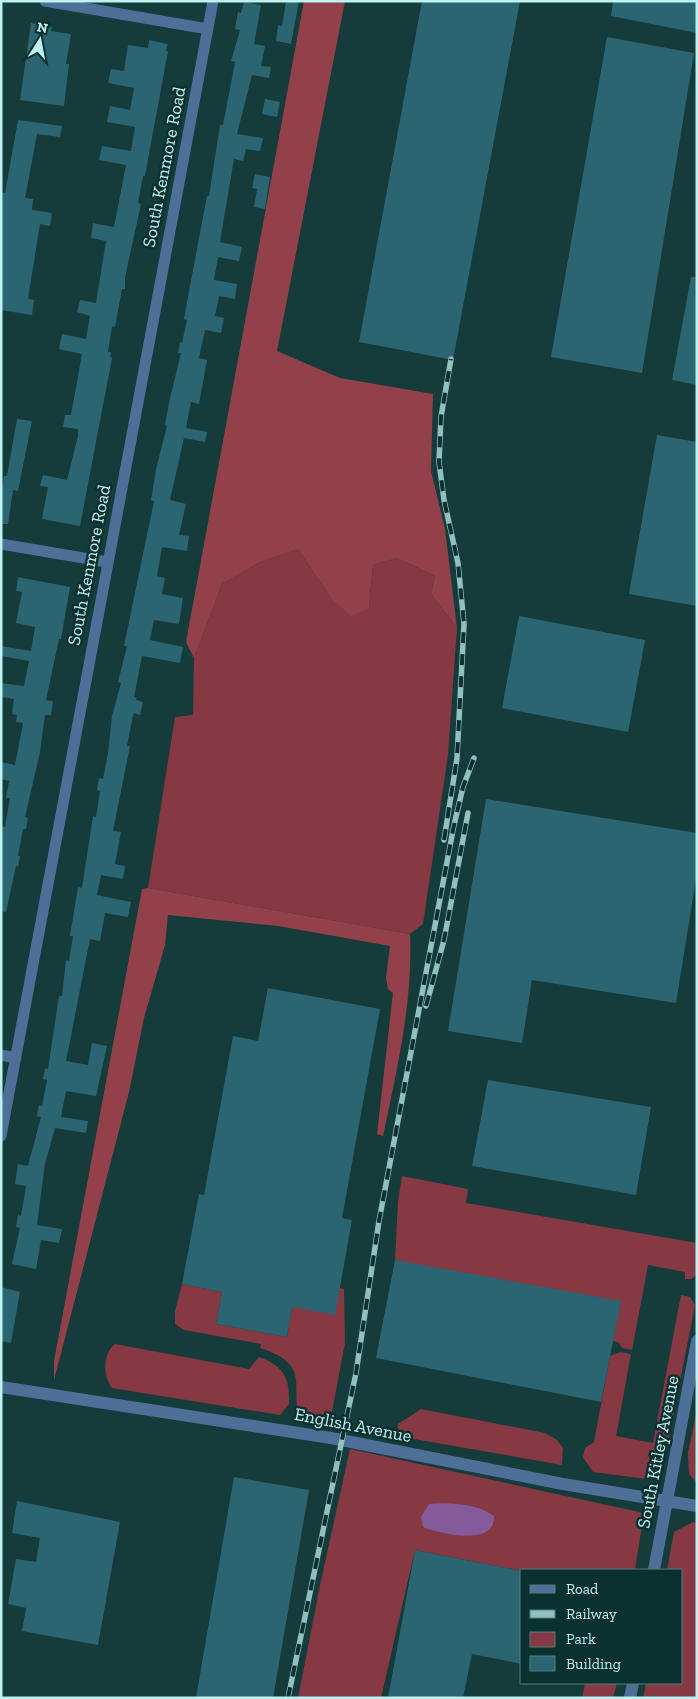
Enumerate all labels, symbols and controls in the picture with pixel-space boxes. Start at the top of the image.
north arrow [15,15,65,65]
text: N [36,18,50,37]
street label: South Kenmore Road [138,85,190,249]
street label: South Kenmore Road [63,483,115,647]
street label: South Kitley Avenue [632,1374,684,1530]
street label: English Avenue [293,1403,413,1447]
legend [520,1569,683,1684]
text: Road [566,1580,599,1598]
text: Railway [566,1605,617,1623]
text: Park [566,1630,596,1648]
text: Building [566,1655,621,1673]

